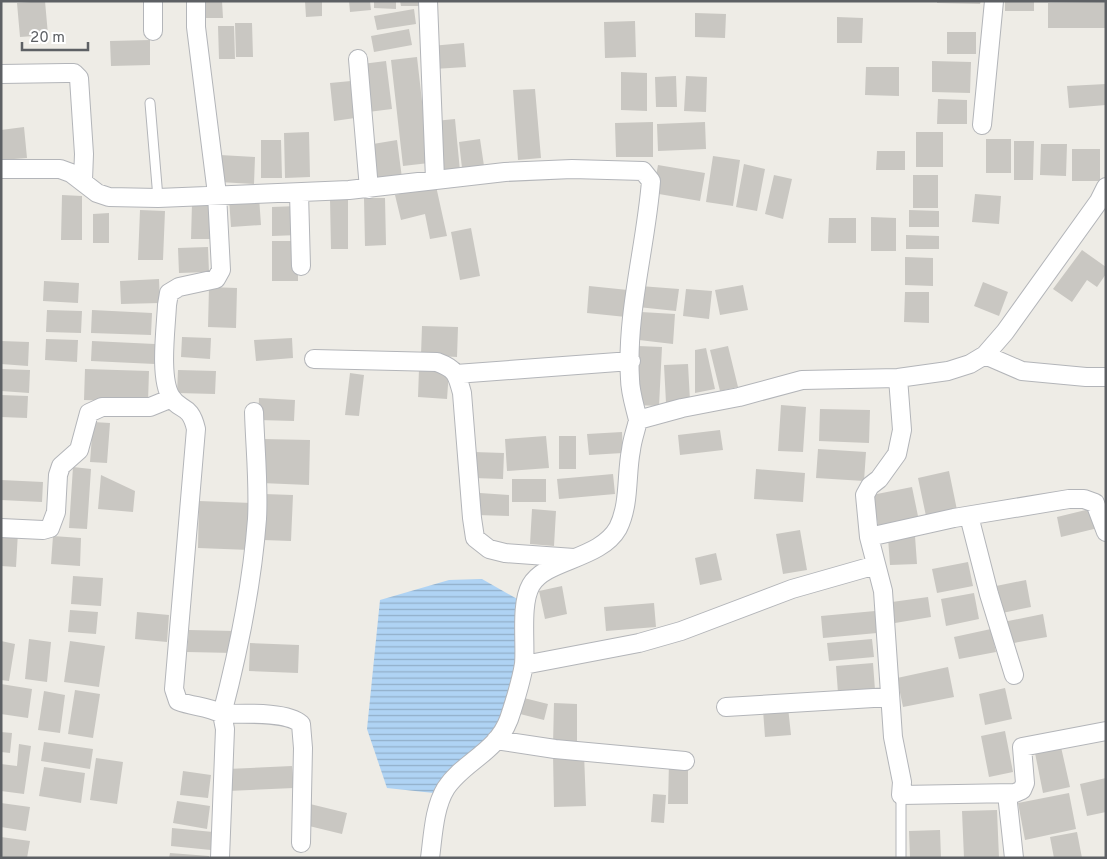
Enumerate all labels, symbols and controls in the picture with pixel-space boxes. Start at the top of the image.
scale bar [22,20,89,52]
text: 20 m [30,29,65,48]

